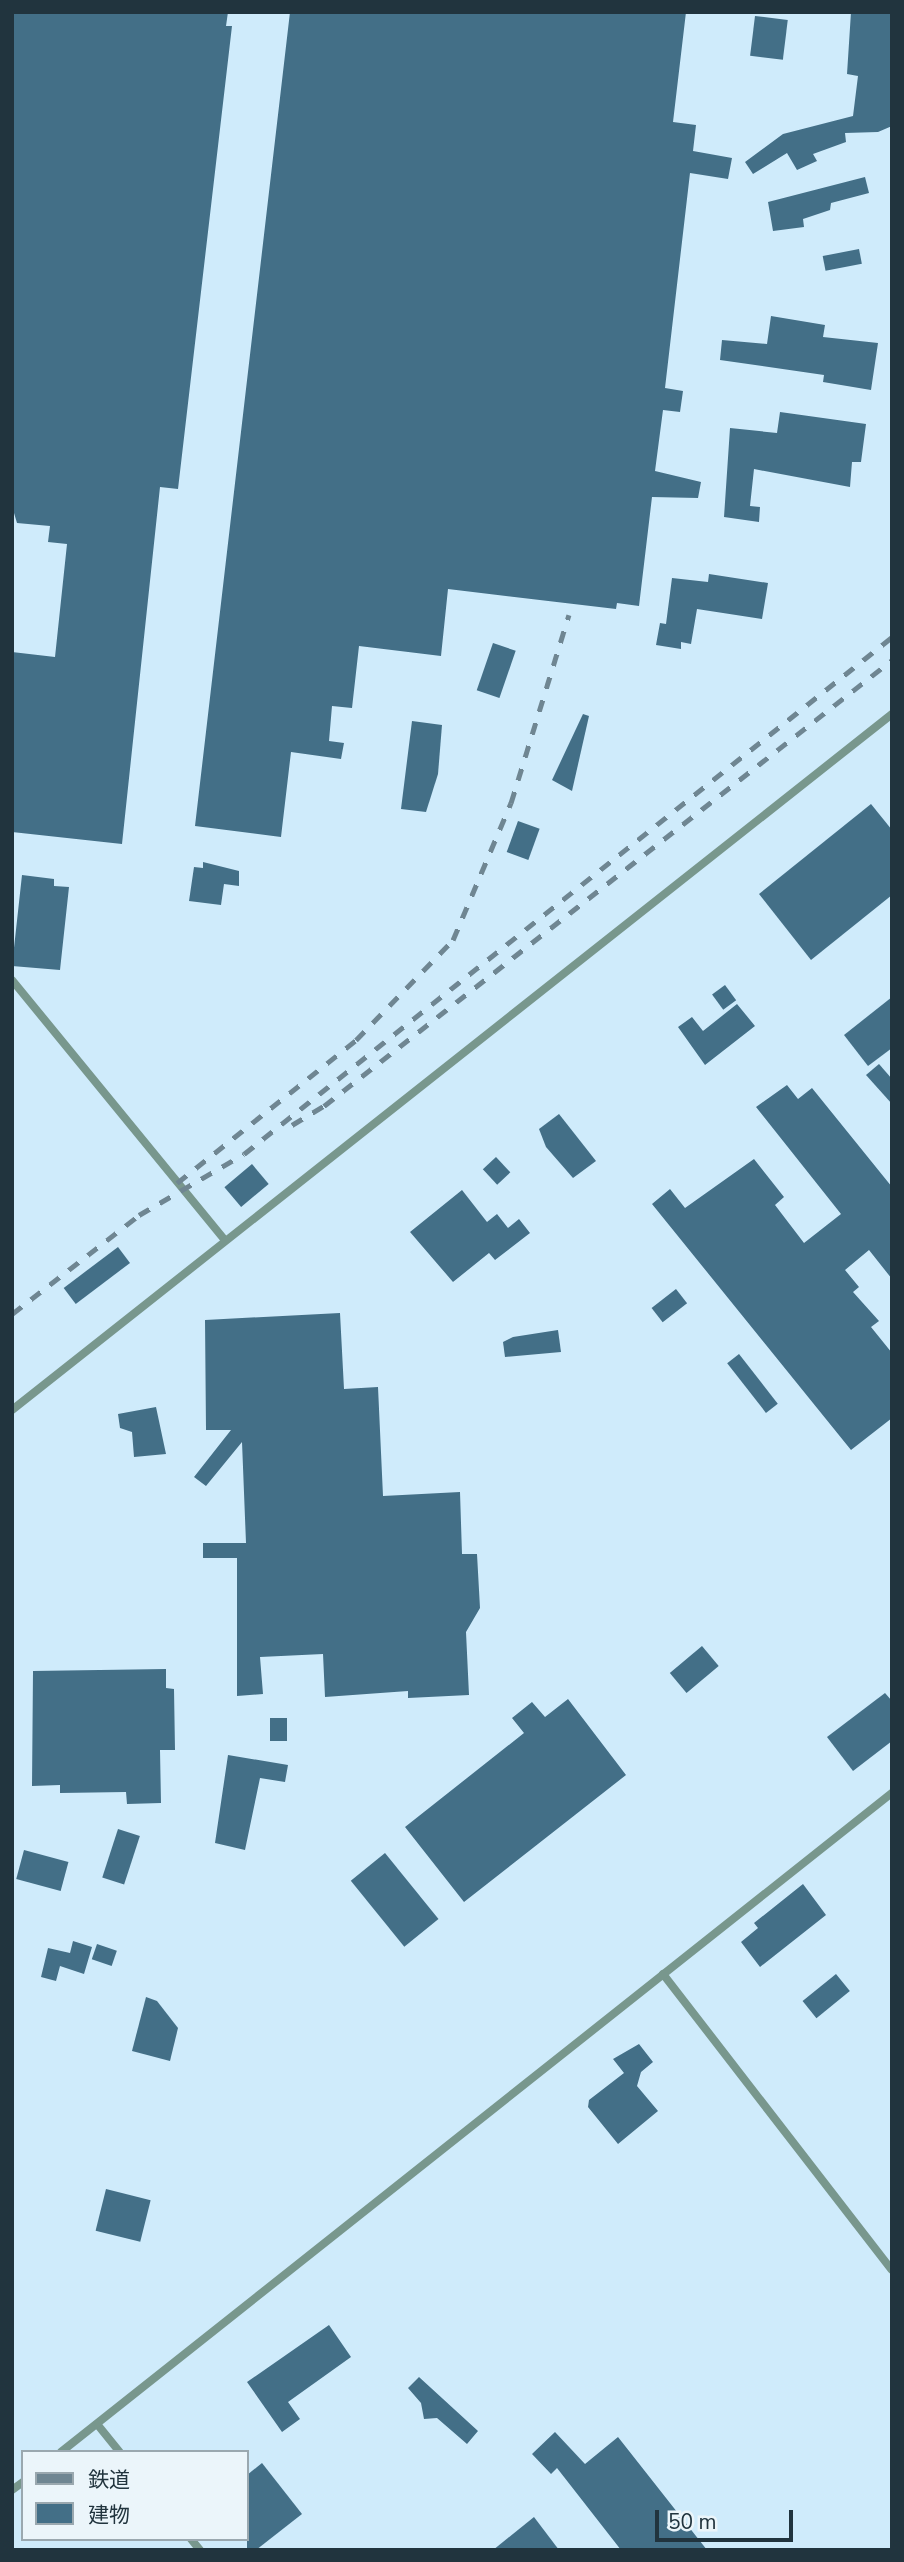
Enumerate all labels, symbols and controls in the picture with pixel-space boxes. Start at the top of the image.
legend [21,2450,248,2541]
text: 鉄道 [88,2466,130,2494]
scale bar [659,2496,797,2540]
text: 建物 [88,2501,130,2529]
text: 50 m [668,2508,717,2536]

